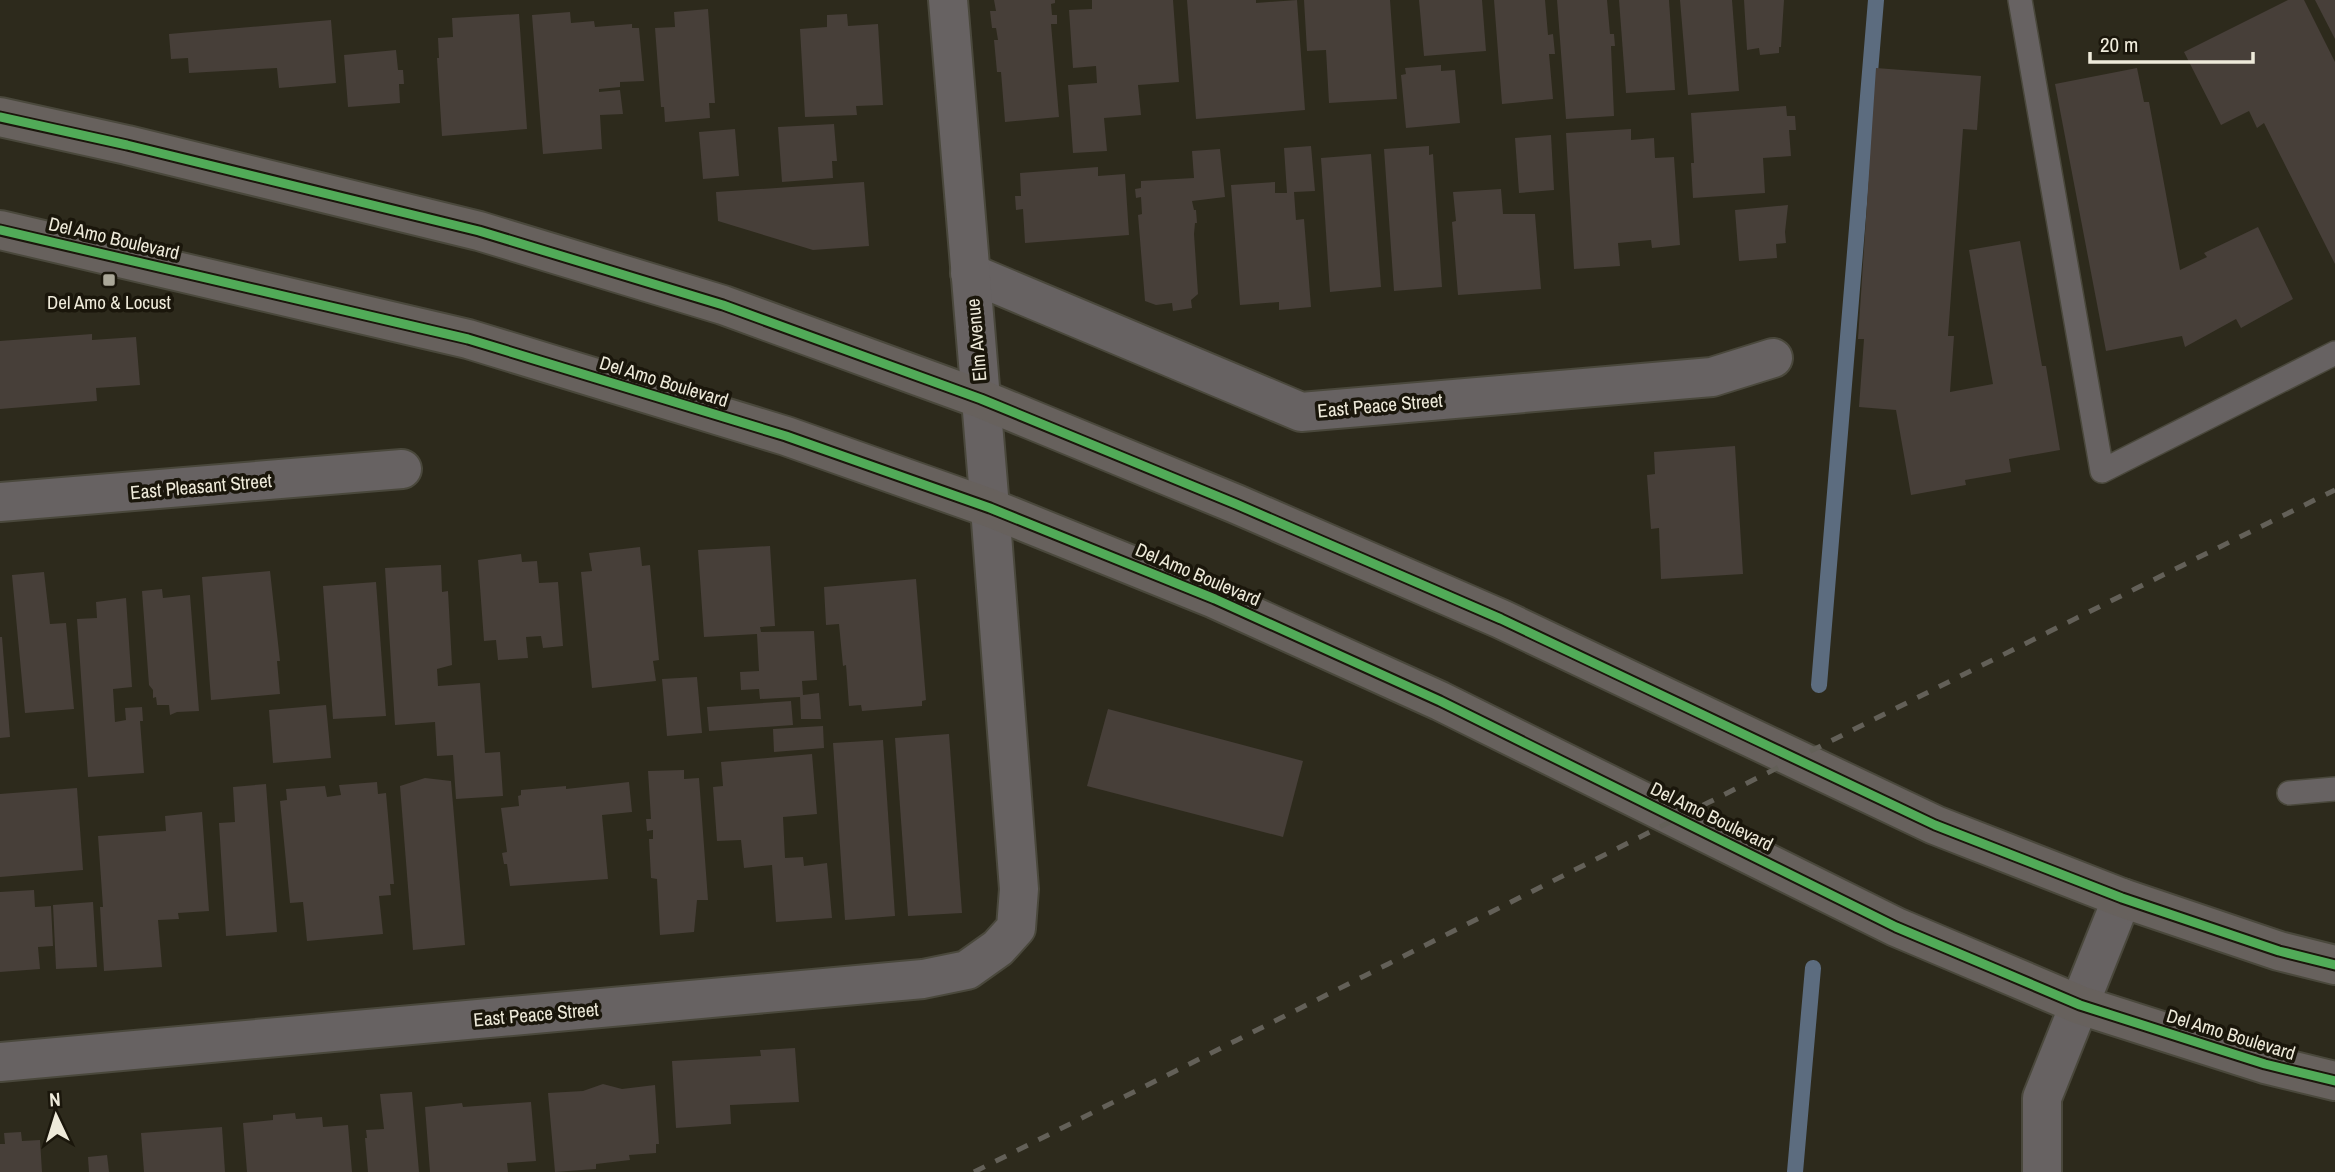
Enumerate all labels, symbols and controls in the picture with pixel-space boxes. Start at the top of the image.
scale bar [2090,21,2253,65]
text: 20 m [2100,30,2138,59]
street label: Del Amo Boulevard [46,210,182,266]
marker: Del Amo & Locust [101,272,117,288]
place label: Del Amo & Locust [47,289,172,315]
street label: Elm Avenue [959,298,993,382]
street label: Del Amo Boulevard [596,349,732,413]
street label: East Peace Street [1316,387,1444,423]
street label: East Pleasant Street [129,467,274,505]
street label: Del Amo Boulevard [1132,536,1264,612]
street label: Del Amo Boulevard [1646,775,1778,857]
street label: East Peace Street [472,996,600,1032]
street label: Del Amo Boulevard [2163,1002,2299,1066]
north arrow [21,1081,91,1151]
text: N [48,1086,61,1112]

